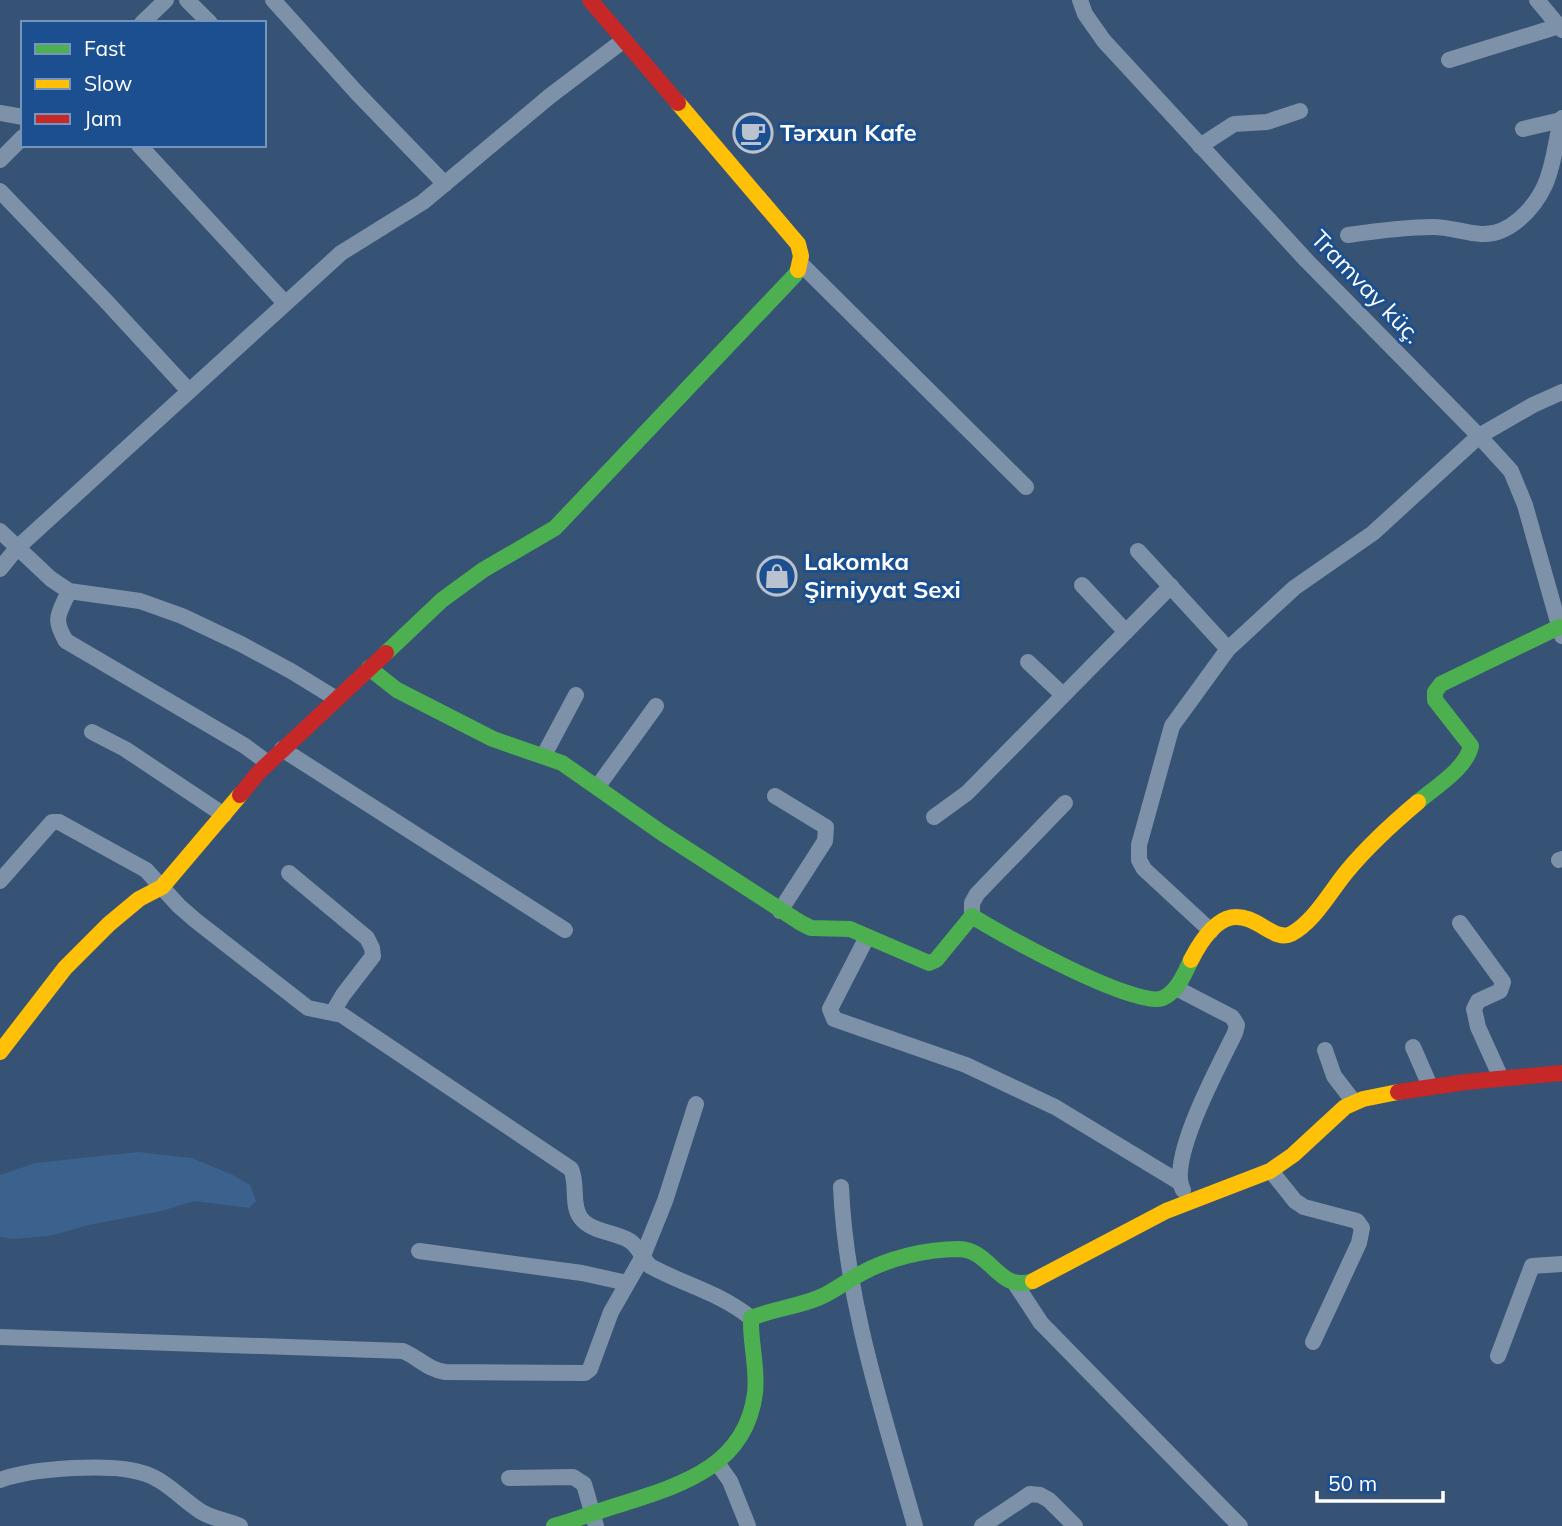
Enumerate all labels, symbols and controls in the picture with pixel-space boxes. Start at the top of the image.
legend [21,21,266,147]
text: Fast [84,35,126,61]
text: Slow [84,70,132,96]
text: Jam [84,105,122,131]
cafe icon: Tərxun Kafe [732,112,774,154]
place label: Tərxun Kafe [780,117,917,147]
street label: Tramvay küç. [1305,223,1428,349]
place label: Lakomka Şirniyyat Sexi [804,546,961,604]
shop icon: Lakomka Şirniyyat Sexi [756,555,798,597]
scale bar [1317,1460,1443,1504]
text: 50 m [1328,1470,1377,1496]

